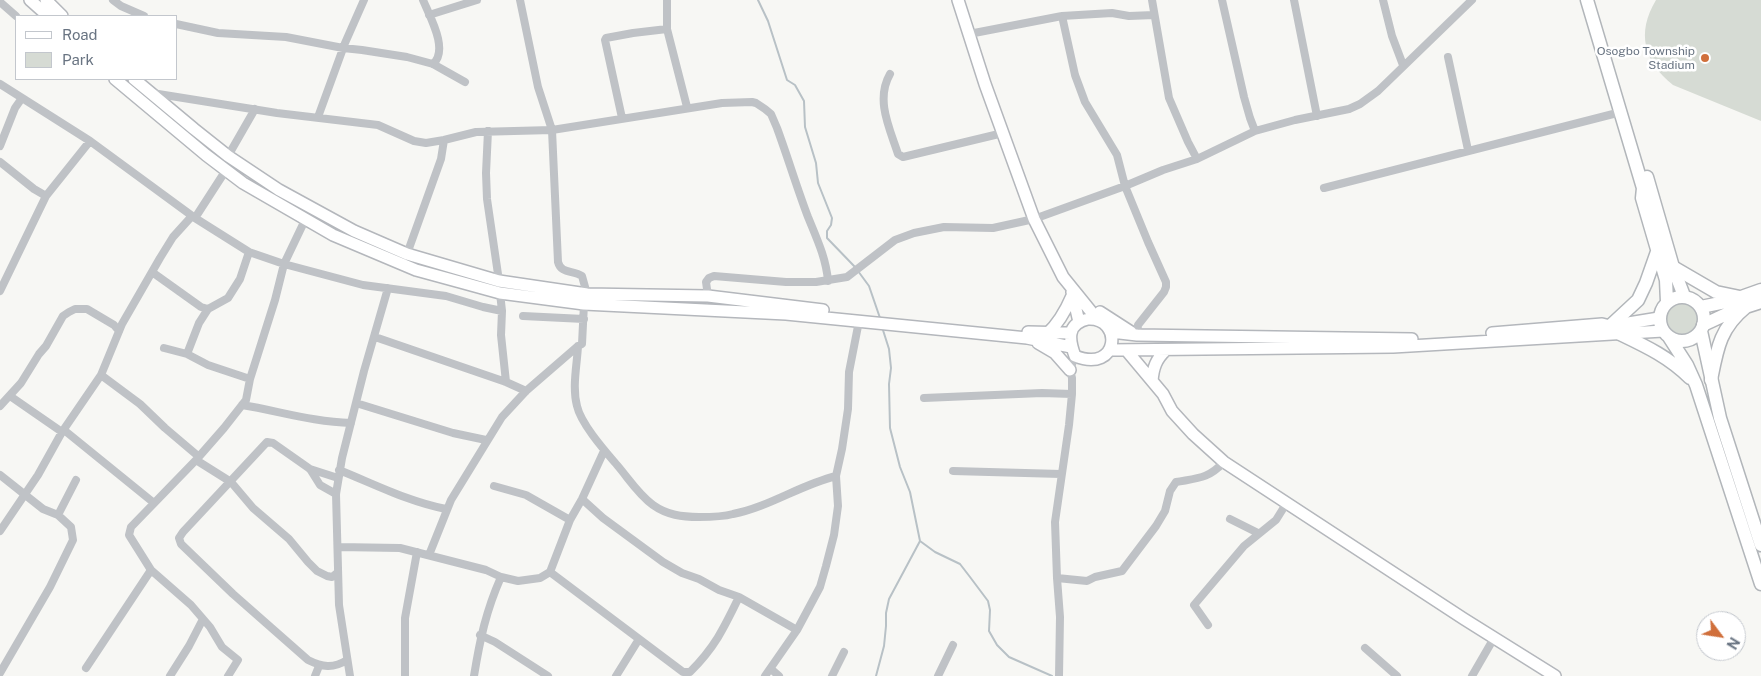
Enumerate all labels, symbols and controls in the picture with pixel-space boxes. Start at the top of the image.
legend [15,15,178,80]
text: Road [62,26,98,43]
place label: Osogbo Township Stadium [1597,44,1695,72]
text: Park [62,51,94,68]
marker: Osogbo Township Stadium [1699,52,1711,64]
north arrow [1696,611,1746,661]
text: N [1723,634,1743,652]

